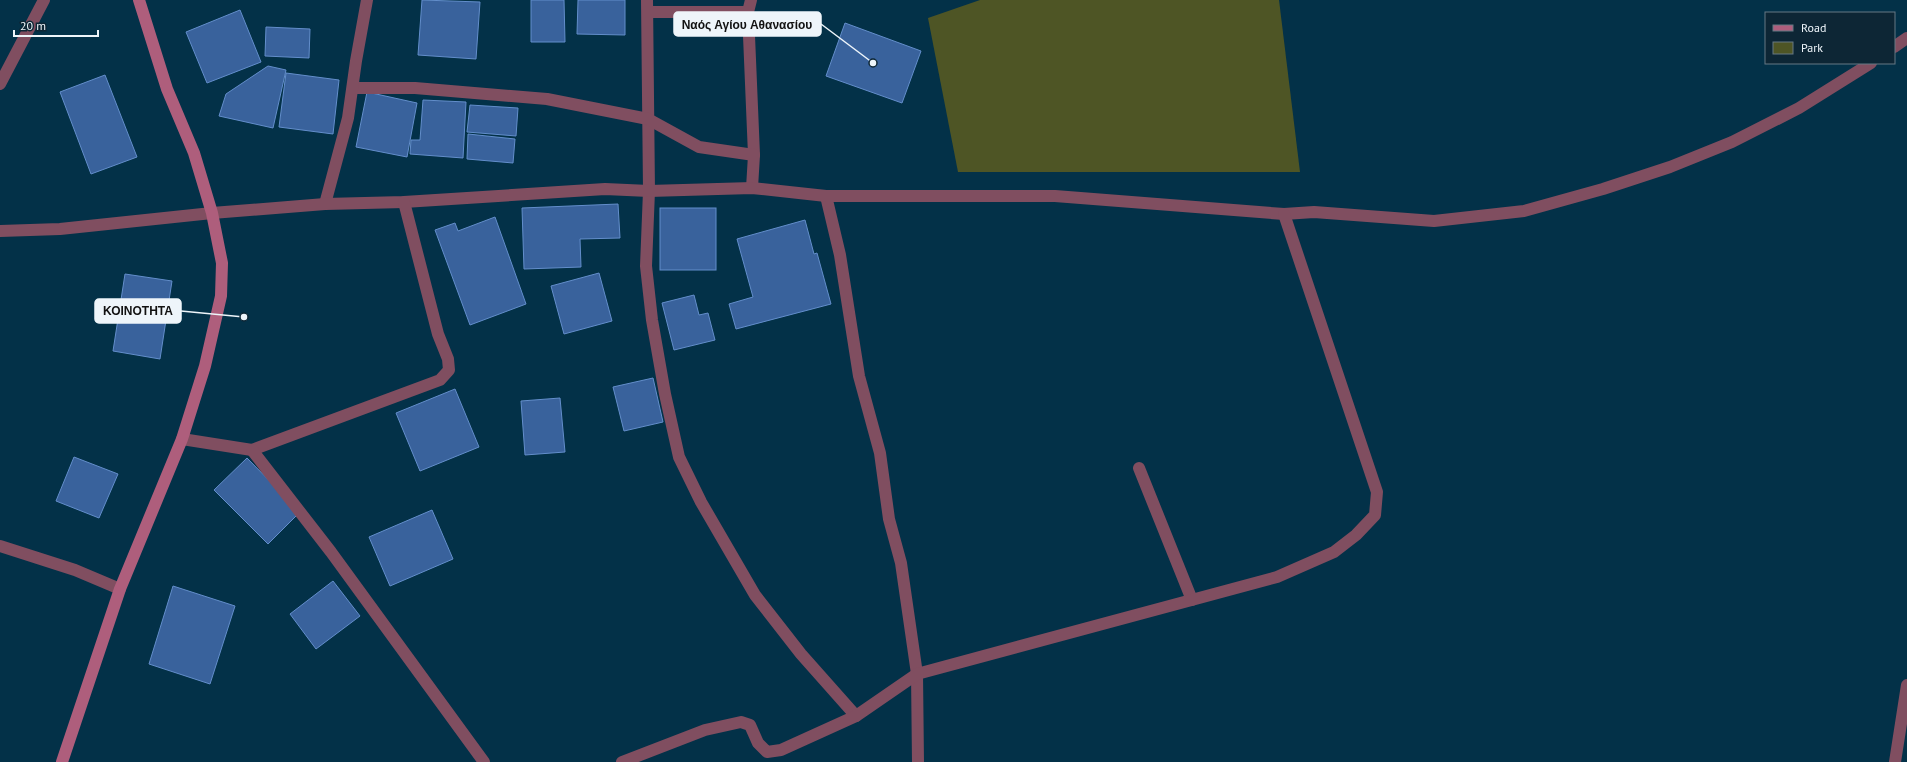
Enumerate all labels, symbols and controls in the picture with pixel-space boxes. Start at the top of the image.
scale bar [14,12,98,38]
callout: Ναός Αγίου Αθανασίου [674,12,821,36]
legend [1765,12,1895,64]
text: Ναός Αγίου Αθανασίου [682,17,812,32]
text: 20 m [20,18,46,33]
text: Road [1801,20,1826,35]
text: Park [1801,40,1823,55]
callout: ΚΟΙΝΟΤΗΤΑ [95,299,181,323]
text: ΚΟΙΝΟΤΗΤΑ [103,303,173,318]

